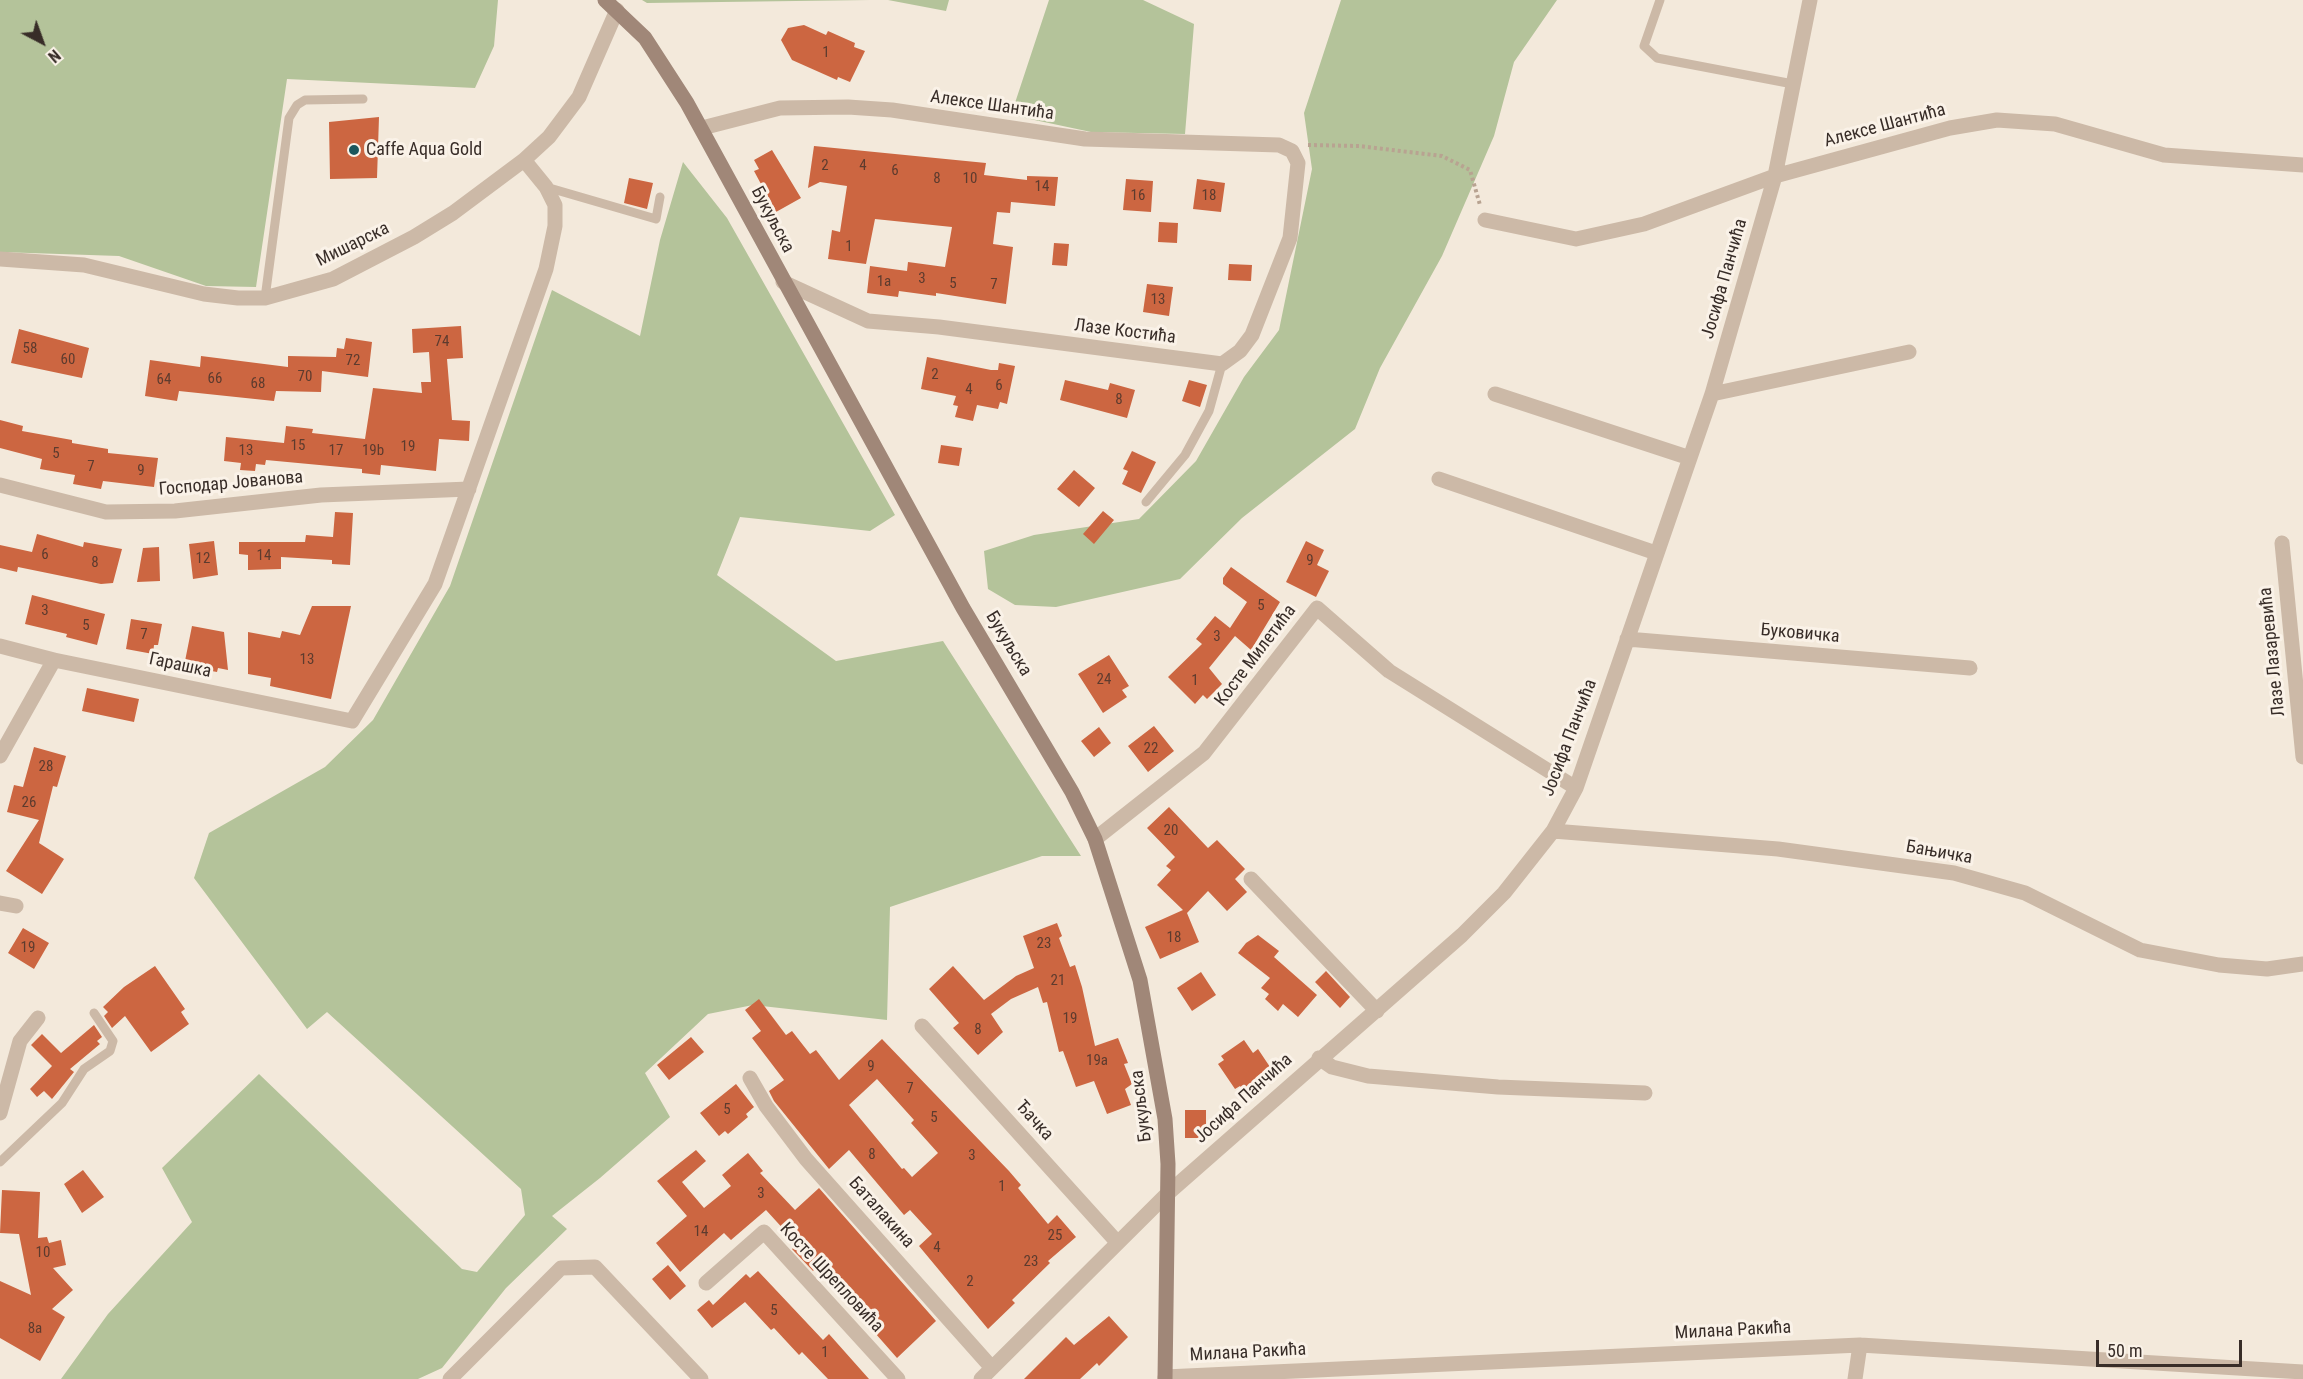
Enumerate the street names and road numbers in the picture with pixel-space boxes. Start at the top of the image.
street label: Алексе Шантића [929,87,1055,125]
street label: Алексе Шантића [1822,99,1948,153]
street label: Букуљска [746,183,798,257]
street label: Јосифа Панчића [1698,217,1752,341]
street label: Мишарска [313,218,393,272]
street label: Лазе Костића [1073,315,1177,349]
street label: Господар Јованова [158,467,304,501]
street label: Лазе Лазаревића [2255,586,2291,718]
street label: Косте Милетића [1211,601,1301,711]
street label: Букуљска [980,608,1036,680]
street label: Буковичка [1760,620,1840,648]
street label: Гарашка [147,649,213,683]
street label: Јосифа Панчића [1538,676,1602,800]
street label: Бањичка [1904,837,1974,869]
street label: Јосифа Панчића [1191,1050,1297,1148]
street label: Букуљска [1127,1069,1157,1143]
street label: Ђачка [1011,1097,1057,1145]
street label: Баталакина [844,1173,918,1253]
street label: Косте Шрепловића [775,1219,887,1337]
street label: Милана Ракића [1674,1317,1792,1345]
street label: Милана Ракића [1189,1339,1307,1367]

